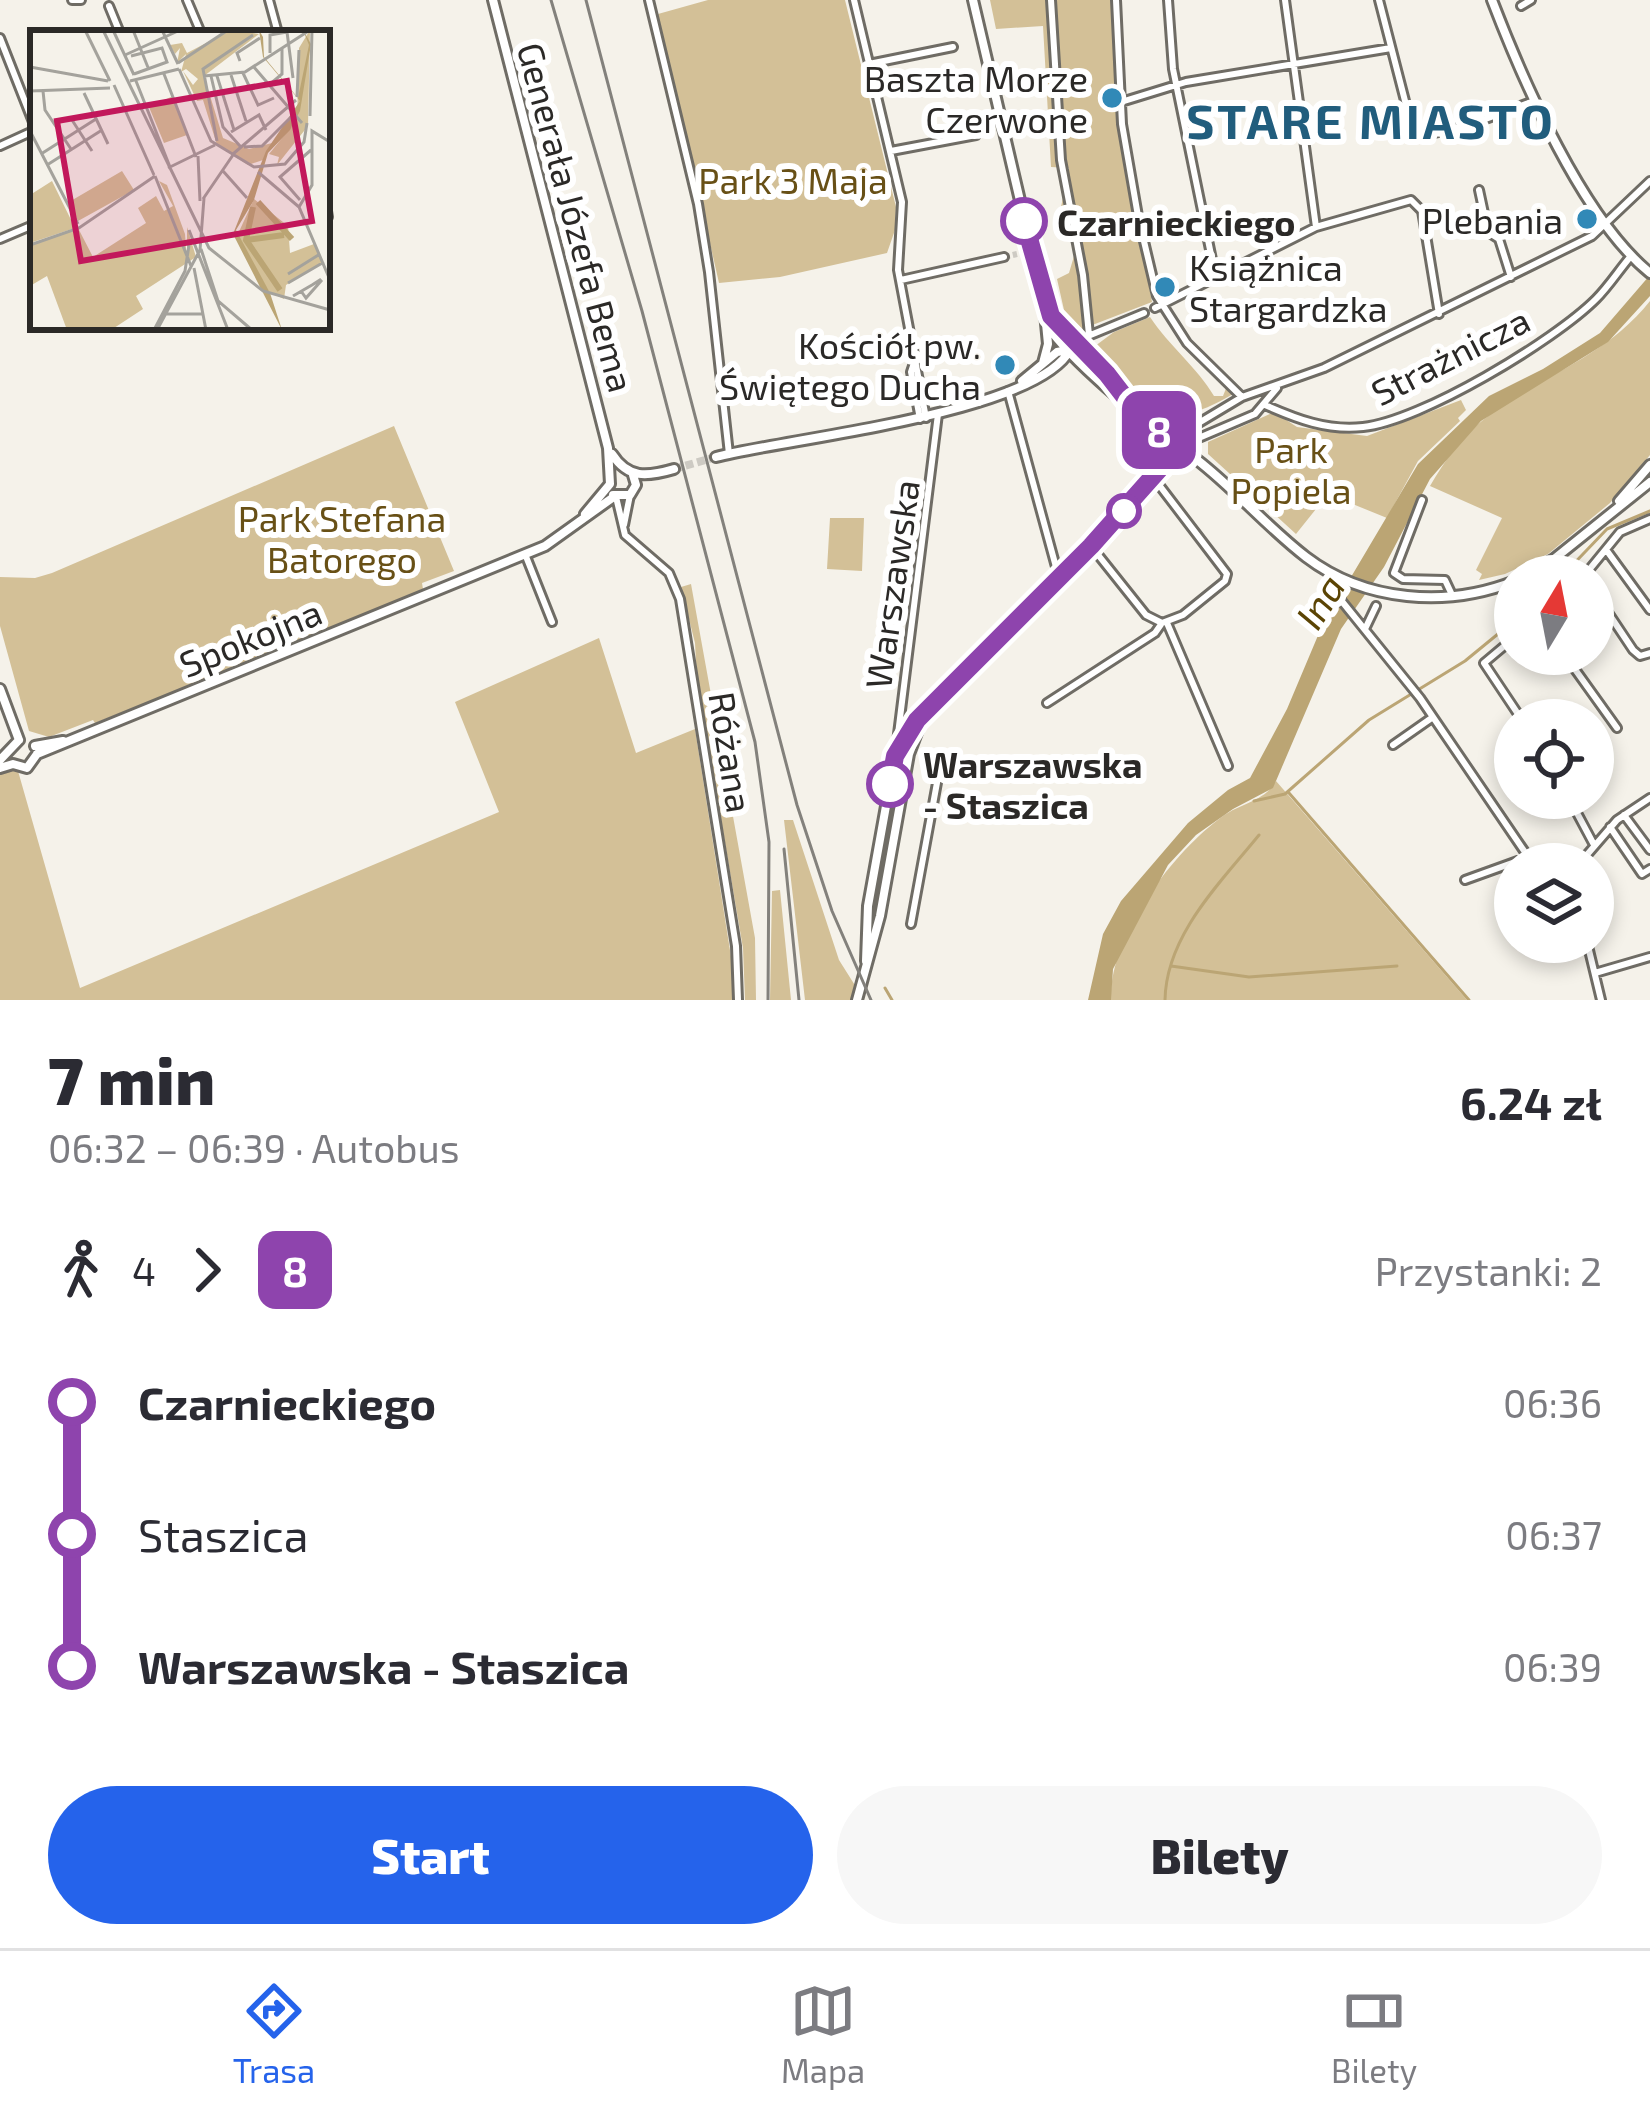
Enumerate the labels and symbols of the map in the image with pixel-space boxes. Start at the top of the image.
inset map [30,30,330,330]
street label: Generała Józefa Bema [510,38,644,396]
place label: Baszta Morze Czerwone [864,56,1088,140]
marker: Baszta Morze Czerwone [1099,85,1125,111]
district label: STARE MIASTO [1186,91,1556,149]
park label: Park 3 Maja [698,158,888,201]
place label: Plebania [1422,198,1563,241]
marker: Czarnieckiego [1002,199,1046,243]
place label: Czarnieckiego [1057,200,1296,243]
marker: Plebania [1574,206,1600,232]
place label: Książnica Stargardzka [1189,245,1388,329]
marker: Książnica Stargardzka [1152,274,1178,300]
street label: Strażnicza [1364,297,1536,413]
place label: Kościół pw. Świętego Ducha [719,323,981,407]
marker: Kościół pw. Świętego Ducha [992,352,1018,378]
line badge: 8 [1120,391,1198,469]
park label: Park Popiela [1230,427,1352,511]
street label: Warszawska [855,477,927,691]
unlabelled marker [1108,495,1140,527]
park label: Park Stefana Batorego [238,496,446,580]
north arrow [1494,555,1614,675]
water label: Ina [1284,565,1354,637]
street label: Spokojna [173,589,327,685]
street label: Różana [701,689,763,815]
place label: Warszawska - Staszica [923,742,1143,826]
marker: Warszawska - Staszica [868,762,912,806]

